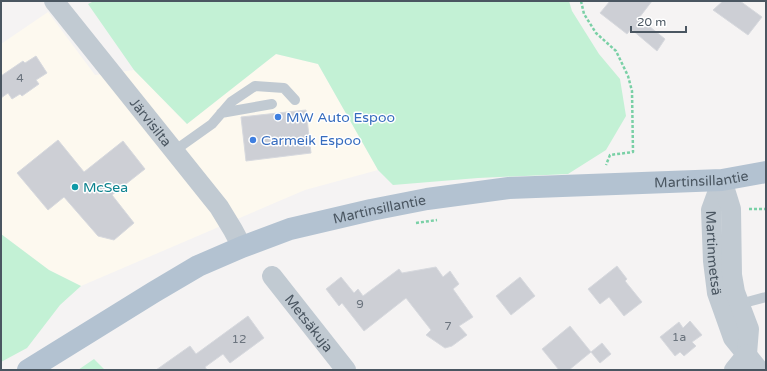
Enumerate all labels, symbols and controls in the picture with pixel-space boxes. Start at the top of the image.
scale bar [631,8,686,34]
text: 20 m [637,15,666,29]
house number: 4 [16,71,24,85]
street label: Järvisilta [126,94,175,150]
place label: MW Auto Espoo [286,109,395,126]
marker: MW Auto Espoo [273,112,283,122]
place label: Carmeik Espoo [261,132,361,149]
marker: Carmeik Espoo [248,135,258,145]
street label: Martinsillantie [654,167,750,192]
place label: McSea [83,179,128,196]
marker: McSea [70,182,80,192]
street label: Martinsillantie [331,191,427,228]
street label: Martinmetsä [702,210,725,296]
street label: Metsäkuja [281,291,337,356]
house number: 9 [356,297,364,311]
house number: 7 [444,319,452,333]
house number: 1a [672,330,686,344]
house number: 12 [231,332,247,346]

